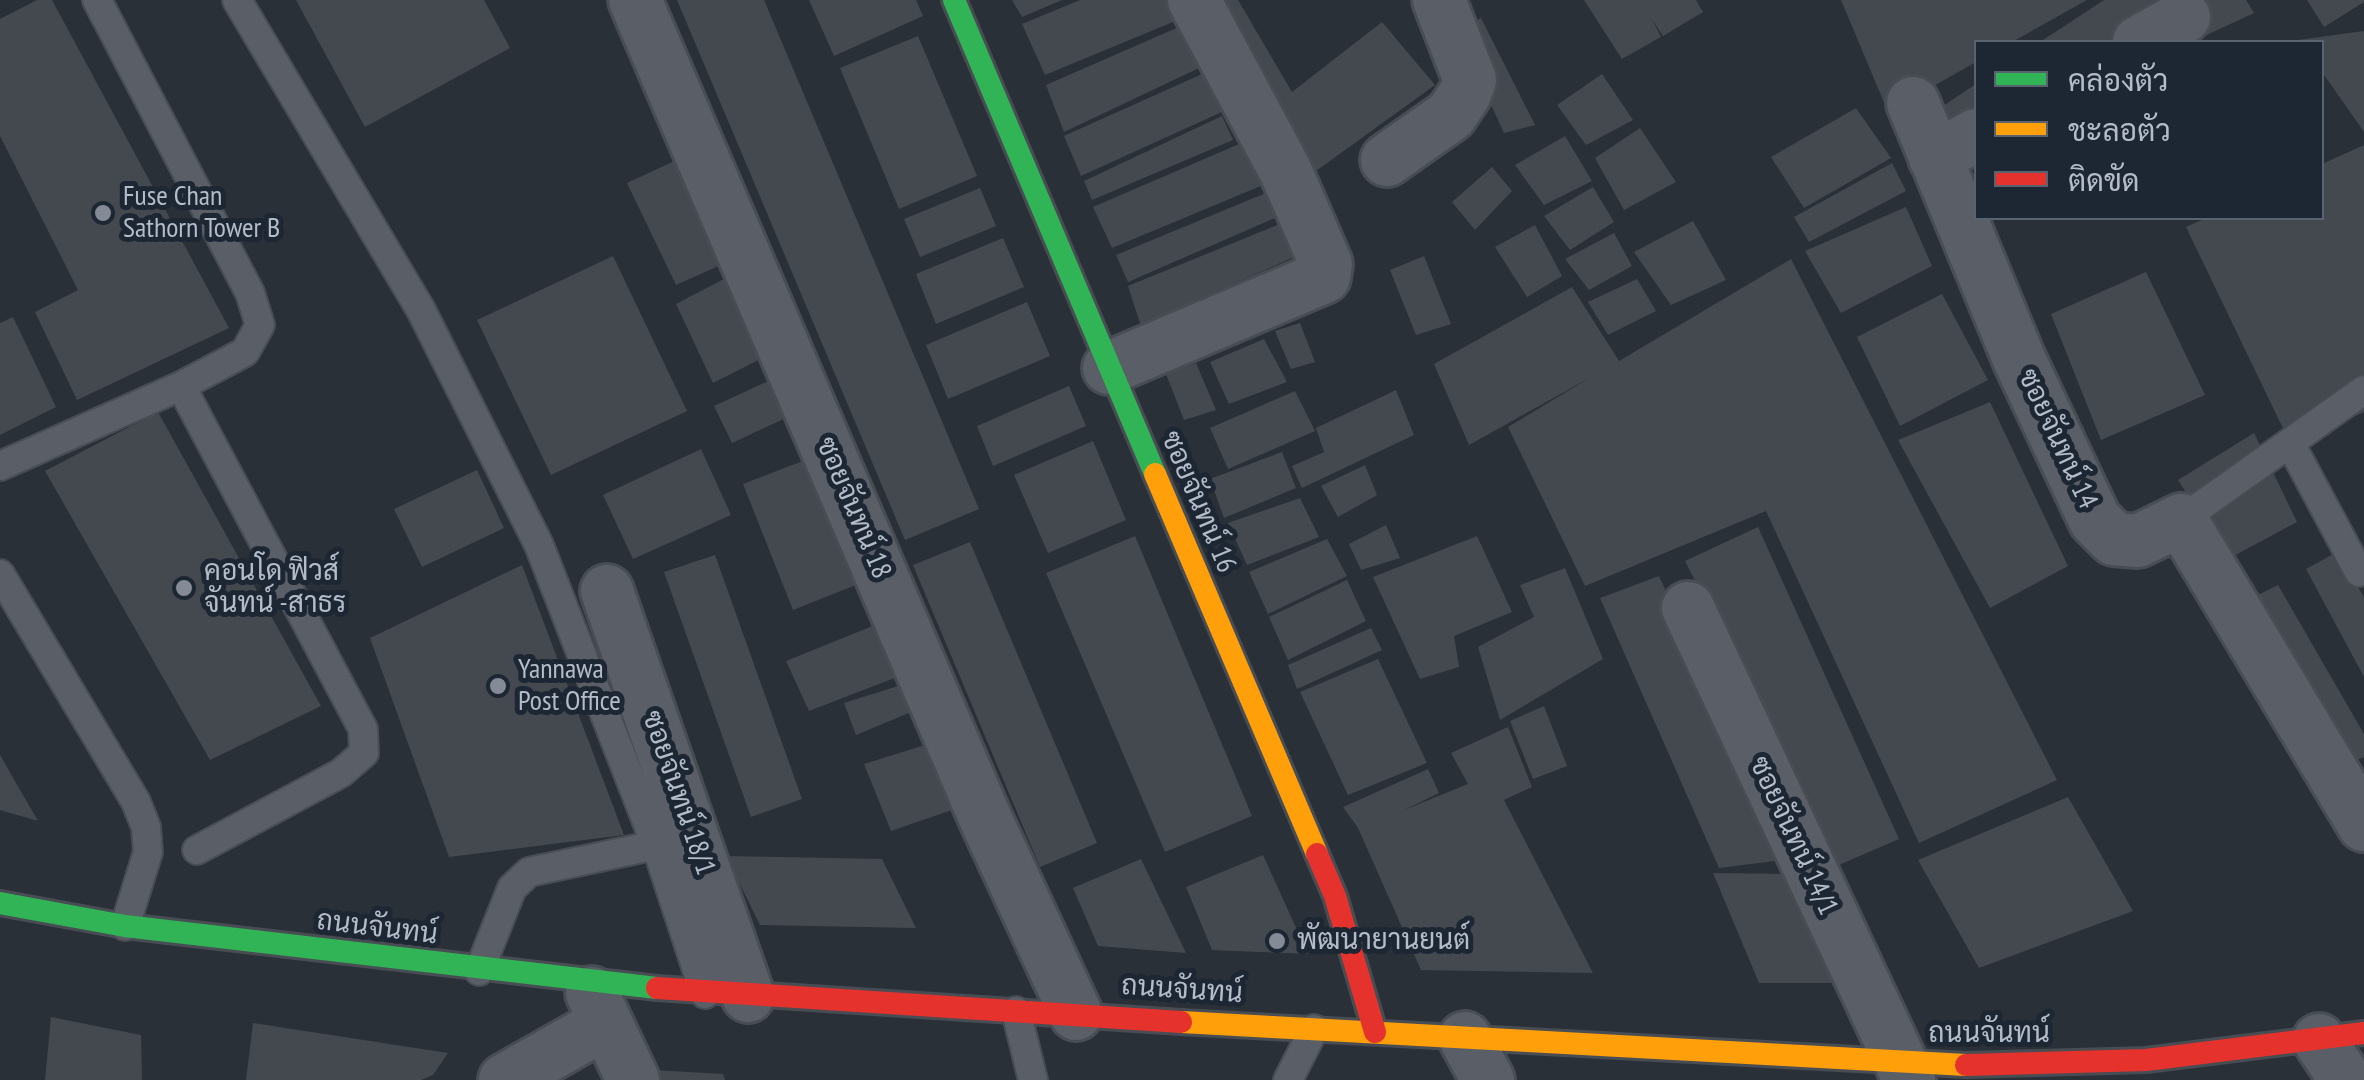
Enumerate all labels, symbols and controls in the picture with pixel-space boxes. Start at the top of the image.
legend [1974,40,2324,220]
text: คล่องตัว [2068,60,2168,99]
text: ชะลอตัว [2068,110,2171,149]
text: ติดขัด [2068,160,2140,199]
place label: Fuse Chan Sathorn Tower B [123,180,280,246]
marker: Fuse Chan Sathorn Tower B [92,202,114,224]
street label: ซอยจันทน์ 14 [2010,364,2104,514]
street label: ซอยจันทน์ 16 [1153,426,1243,578]
street label: ซอยจันทน์ 18 [808,432,898,584]
place label: คอนโด ฟิวส์ จันทน์ -สาธร [204,555,346,621]
marker: คอนโด ฟิวส์ จันทน์ -สาธร [173,577,195,599]
place label: Yannawa Post Office [518,653,621,719]
marker: Yannawa Post Office [487,675,509,697]
street label: ซอยจันทน์ 18/1 [634,707,722,879]
street label: ซอยจันทน์ 14/1 [1742,751,1844,921]
street label: ถนนจันทน์ [315,904,439,952]
place label: พัฒนายานยนต์ [1297,924,1470,958]
marker: พัฒนายานยนต์ [1266,930,1288,952]
street label: ถนนจันทน์ [1120,969,1244,1011]
street label: ถนนจันทน์ [1928,1017,2050,1051]

